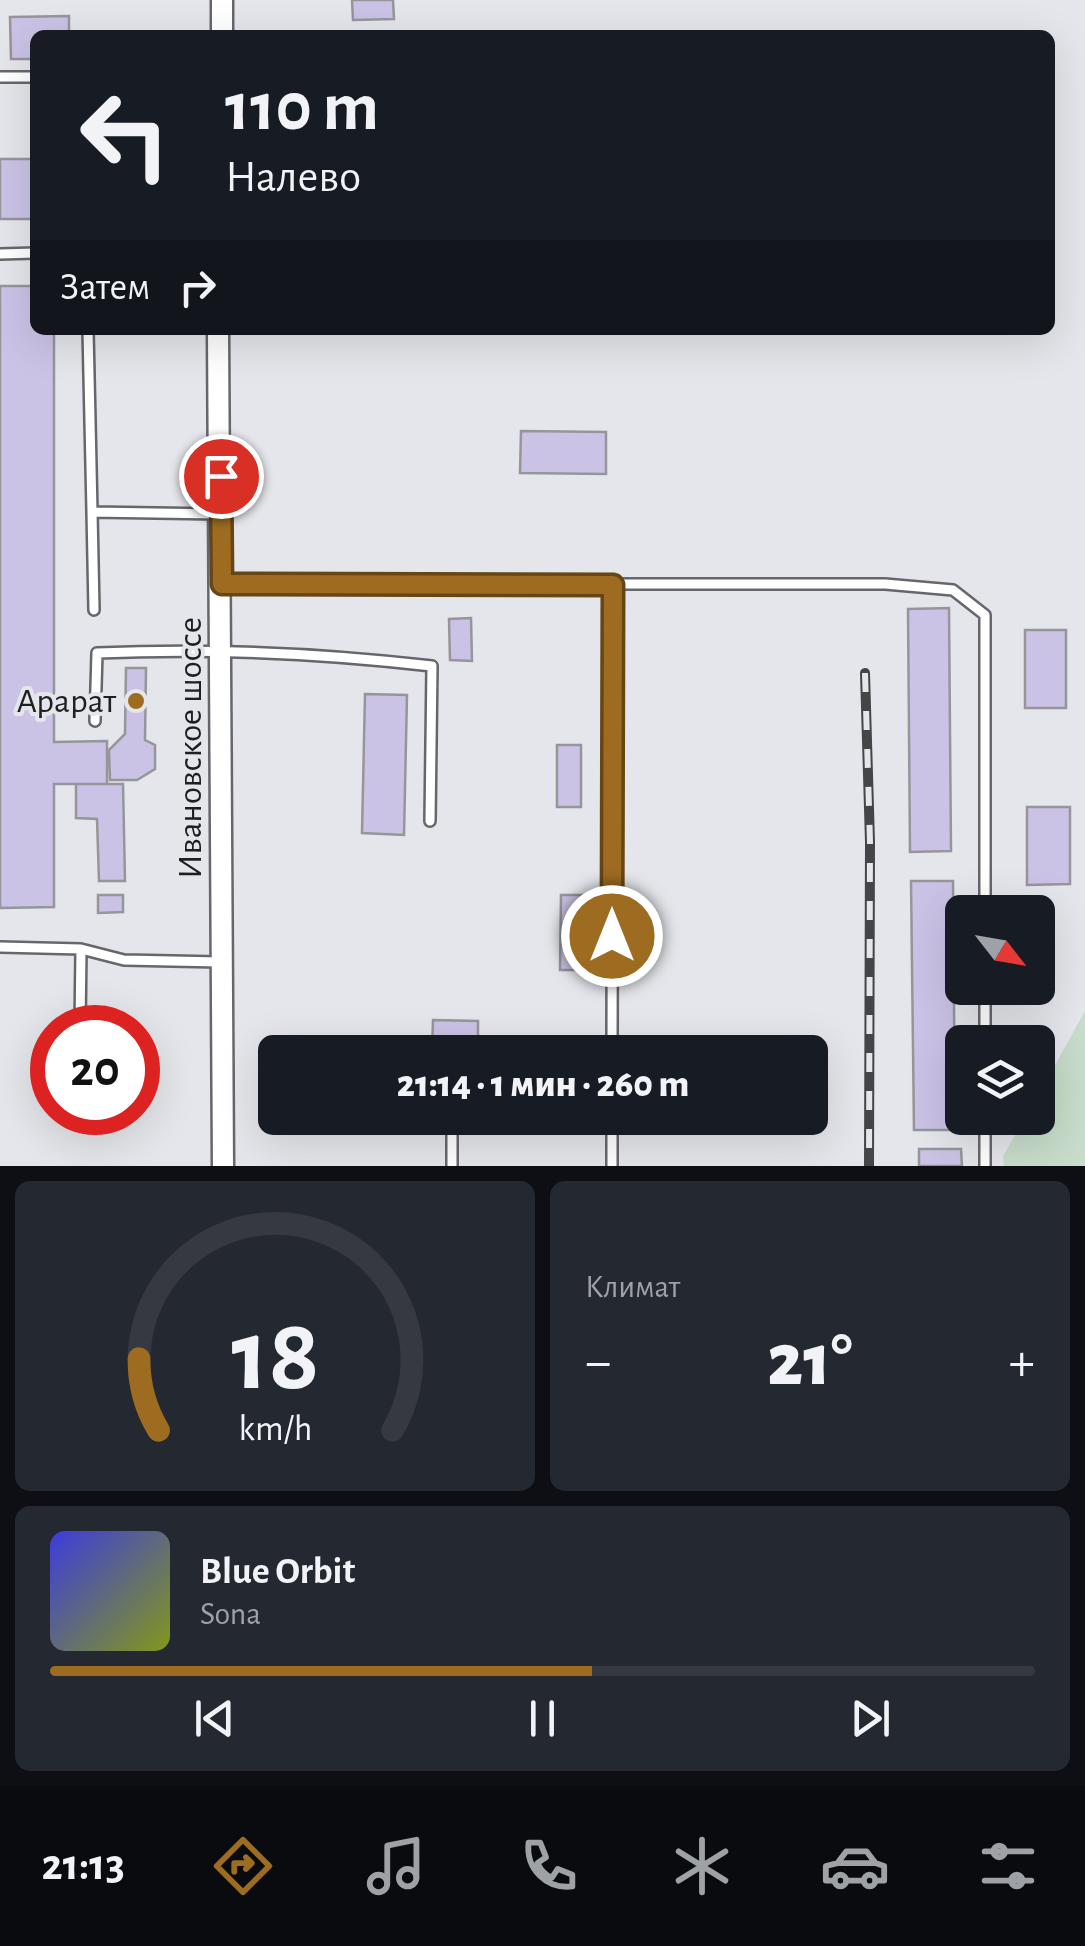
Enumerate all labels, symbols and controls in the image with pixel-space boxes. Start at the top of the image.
icon: left [60,70,190,200]
text: 110 m [225,73,379,143]
text: Налево [225,155,361,200]
icon: right [170,260,225,315]
text: Затем [60,269,150,307]
pin [179,434,264,519]
icon: arrive [194,449,249,504]
street label: Ивановское шоссе [173,617,208,879]
place label: Арарат [16,684,116,719]
marker: Арарат [125,690,147,712]
position arrow [560,884,664,988]
north arrow [945,895,1055,1005]
map controls [945,895,1055,1135]
speed limit sign: 20 [30,1005,160,1135]
button: layers [945,1025,1055,1135]
text: 21:14 · 1 мин · 260 m [397,1066,689,1104]
text: Климат [585,1271,680,1303]
text: 18 [231,1305,319,1409]
text: 21° [767,1324,853,1399]
text: − [585,1335,611,1390]
text: + [1009,1335,1035,1390]
text: km/h [238,1411,312,1447]
text: Blue Orbit [200,1553,355,1591]
text: Sona [200,1598,261,1630]
icon: previous [187,1691,242,1746]
icon: pause [515,1691,570,1746]
icon: next [843,1691,898,1746]
icon: directions [208,1831,278,1901]
icon: music [361,1831,431,1901]
icon: phone [514,1831,584,1901]
icon: climate [667,1831,737,1901]
icon: car [820,1831,890,1901]
icon: filters [973,1831,1043,1901]
text: 21:13 [42,1843,125,1888]

